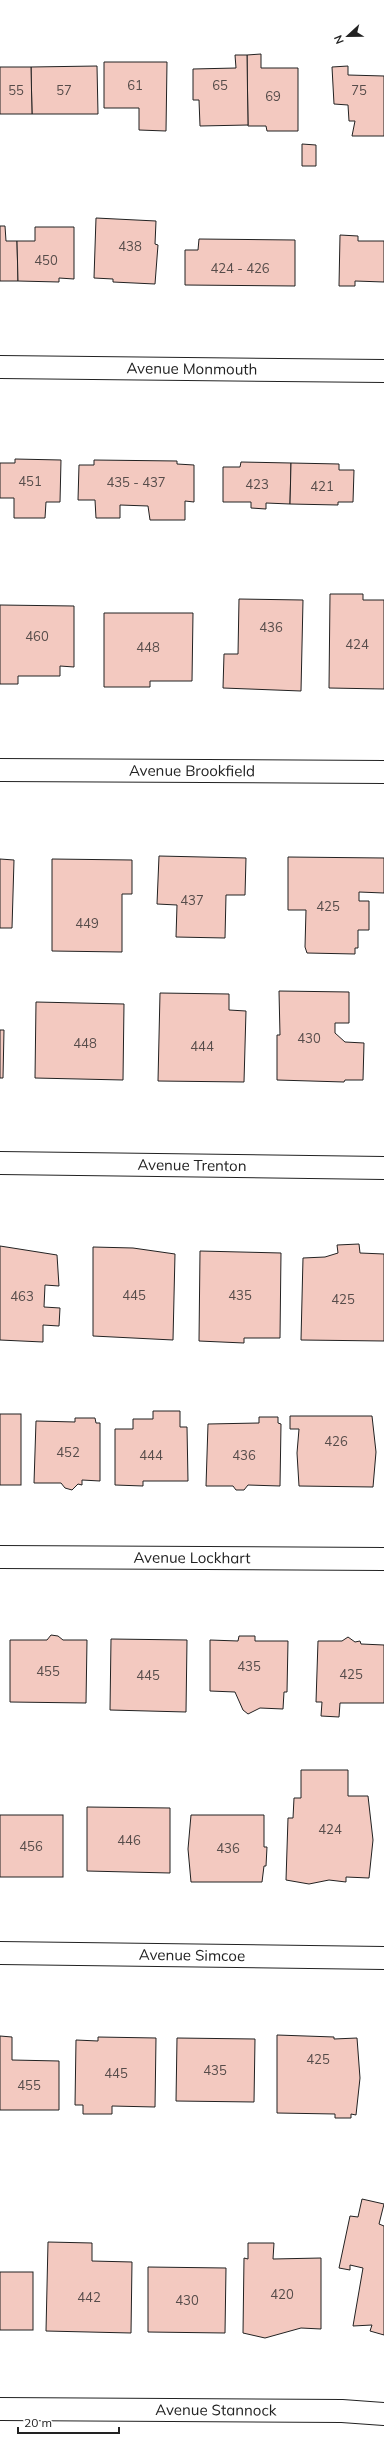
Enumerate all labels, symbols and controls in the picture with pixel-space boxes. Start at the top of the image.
north arrow [328,16,368,56]
text: N [331,33,347,46]
house number: 61 [127,77,143,93]
house number: 65 [212,77,228,93]
house number: 55 [8,82,24,98]
house number: 57 [56,82,72,98]
house number: 75 [351,82,367,98]
house number: 69 [265,88,281,104]
house number: 438 [118,238,142,254]
house number: 450 [34,252,58,268]
house number: 424 - 426 [210,260,270,276]
street label: Avenue Monmouth [126,358,258,379]
house number: 451 [18,473,42,489]
house number: 435 - 437 [106,474,166,490]
house number: 423 [245,476,269,492]
house number: 421 [310,478,334,494]
house number: 436 [259,619,283,635]
house number: 460 [25,628,49,644]
house number: 424 [345,636,369,652]
house number: 448 [136,639,160,655]
street label: Avenue Brookfield [129,761,255,780]
house number: 437 [180,892,204,908]
house number: 425 [316,898,340,914]
house number: 449 [75,915,99,931]
house number: 430 [297,1030,321,1046]
house number: 448 [73,1035,97,1051]
house number: 444 [190,1038,214,1054]
street label: Avenue Trenton [137,1155,247,1175]
house number: 445 [122,1287,146,1303]
house number: 435 [228,1287,252,1303]
house number: 463 [10,1288,34,1304]
house number: 425 [331,1291,355,1307]
house number: 426 [324,1433,348,1449]
house number: 452 [56,1444,80,1460]
house number: 444 [139,1447,163,1463]
house number: 436 [232,1447,256,1463]
street label: Avenue Lockhart [133,1548,251,1567]
house number: 435 [237,1658,261,1674]
house number: 455 [36,1663,60,1679]
house number: 425 [339,1666,363,1682]
house number: 445 [136,1667,160,1683]
house number: 424 [318,1821,342,1837]
house number: 446 [117,1832,141,1848]
house number: 456 [19,1838,43,1854]
house number: 436 [216,1840,240,1856]
street label: Avenue Simcoe [139,1945,245,1965]
house number: 425 [306,2051,330,2067]
house number: 435 [203,2062,227,2078]
house number: 445 [104,2065,128,2081]
house number: 455 [17,2077,41,2093]
house number: 420 [270,2286,294,2302]
house number: 442 [77,2289,101,2305]
house number: 430 [175,2292,199,2308]
street label: Avenue Stannock [155,2400,277,2420]
scale bar [18,2409,119,2435]
text: 20 m [24,2415,52,2430]

